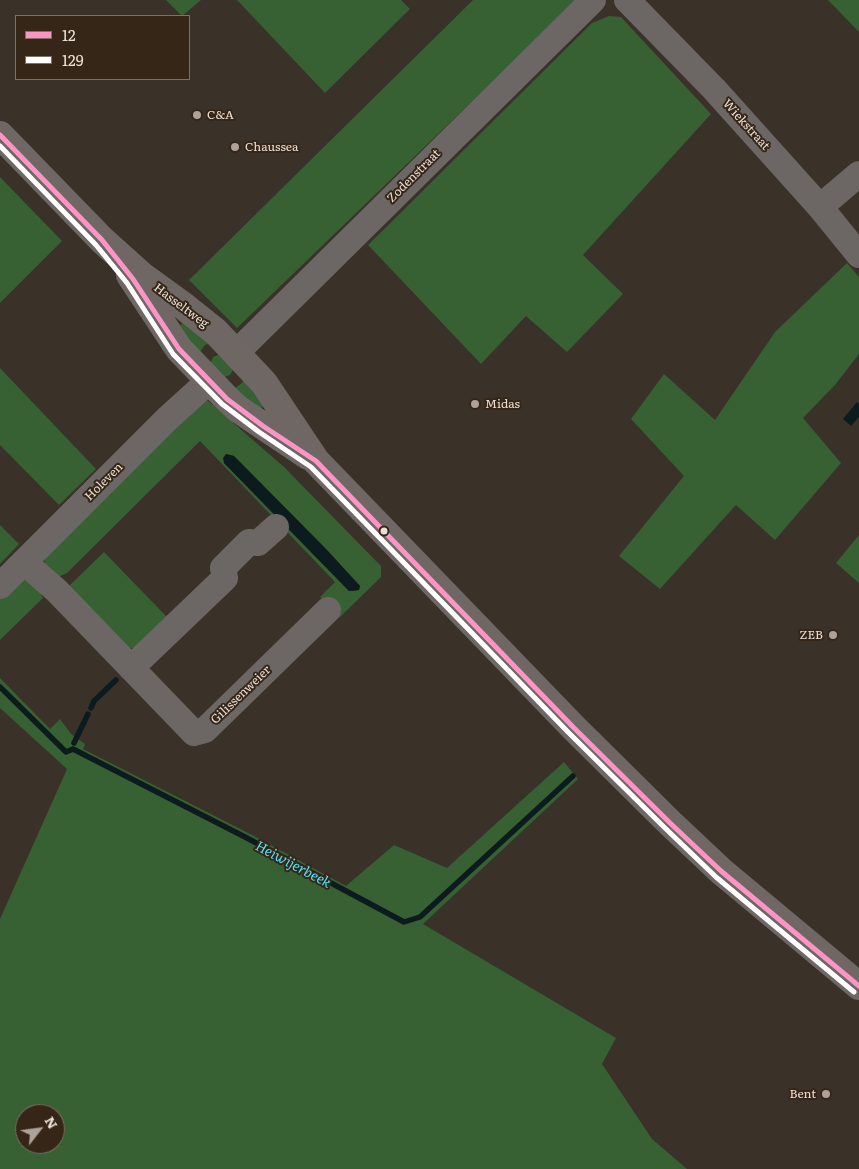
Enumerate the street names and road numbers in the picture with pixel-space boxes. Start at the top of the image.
street label: Wiekstraat [719,97,773,153]
street label: Zodenstraat [384,146,444,206]
street label: Hasseltweg [151,281,211,331]
street label: Holeven [82,460,126,504]
street label: Gilissenweier [208,663,274,727]

